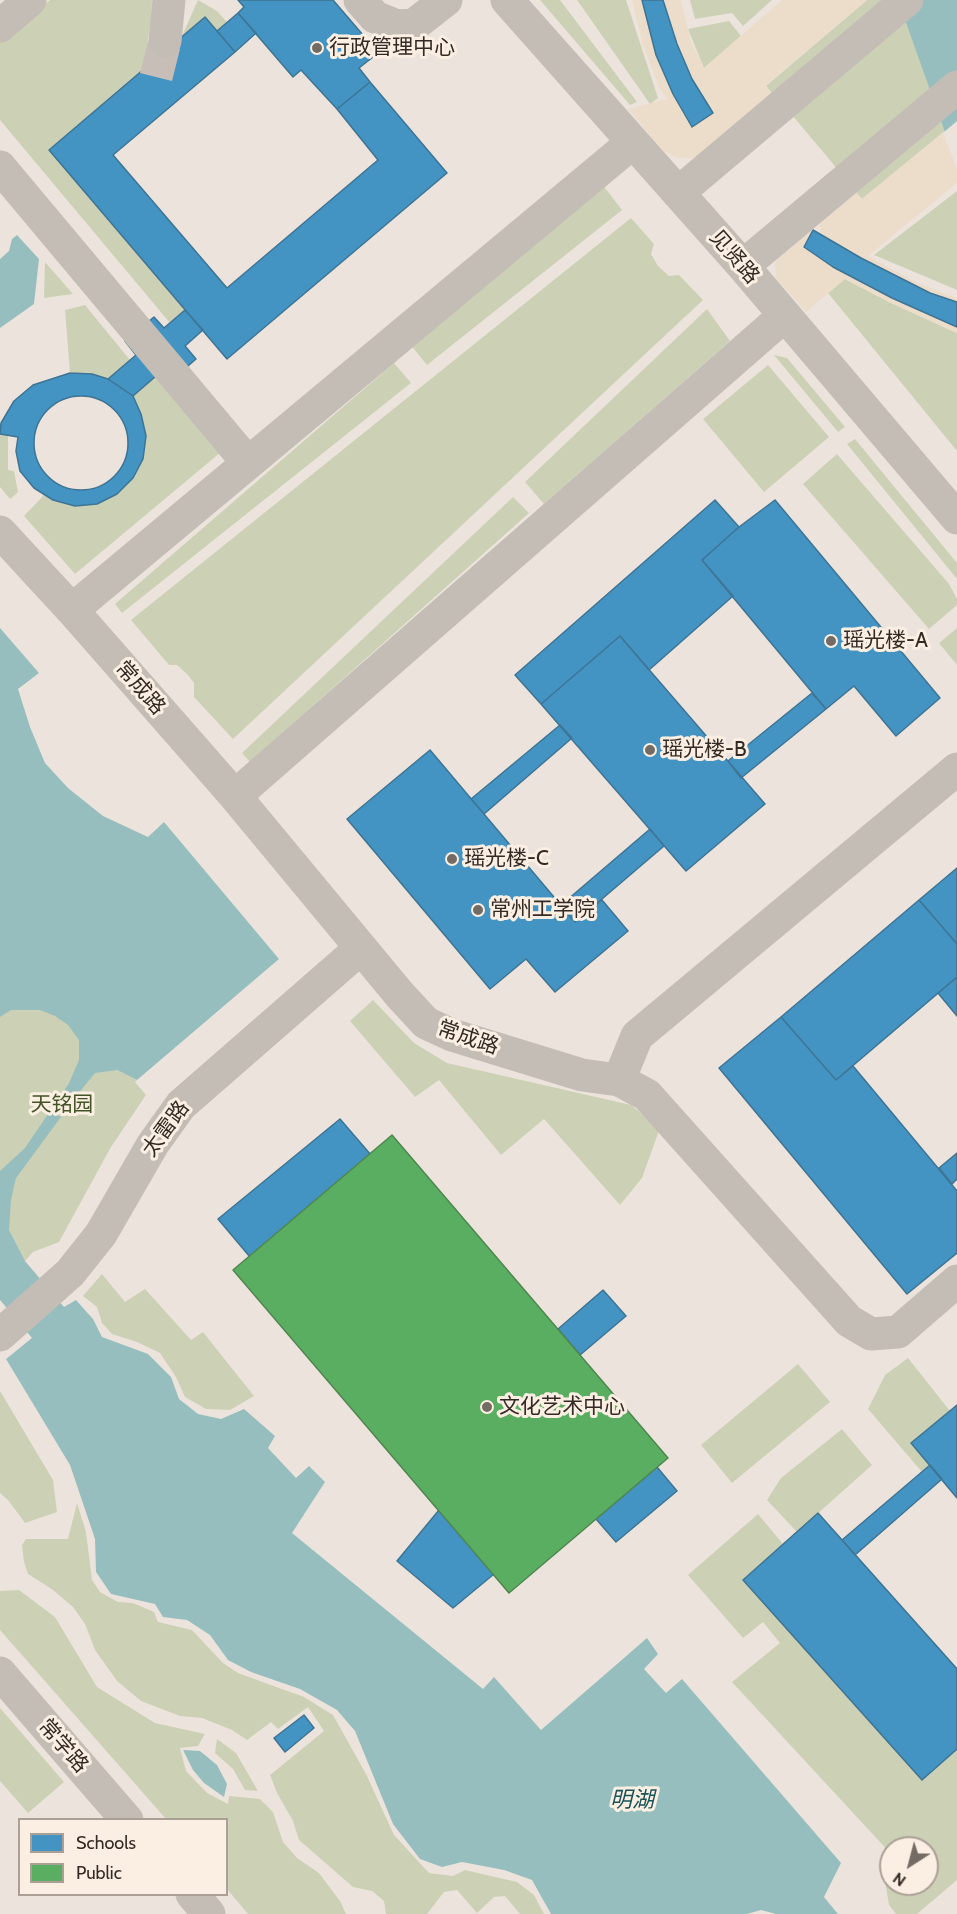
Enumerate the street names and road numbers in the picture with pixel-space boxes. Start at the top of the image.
street label: 见贤路 [704,225,764,289]
street label: 常成路 [110,656,170,720]
street label: 常成路 [434,1016,502,1060]
street label: 太雷路 [137,1096,195,1162]
street label: 常学路 [33,1714,93,1778]

